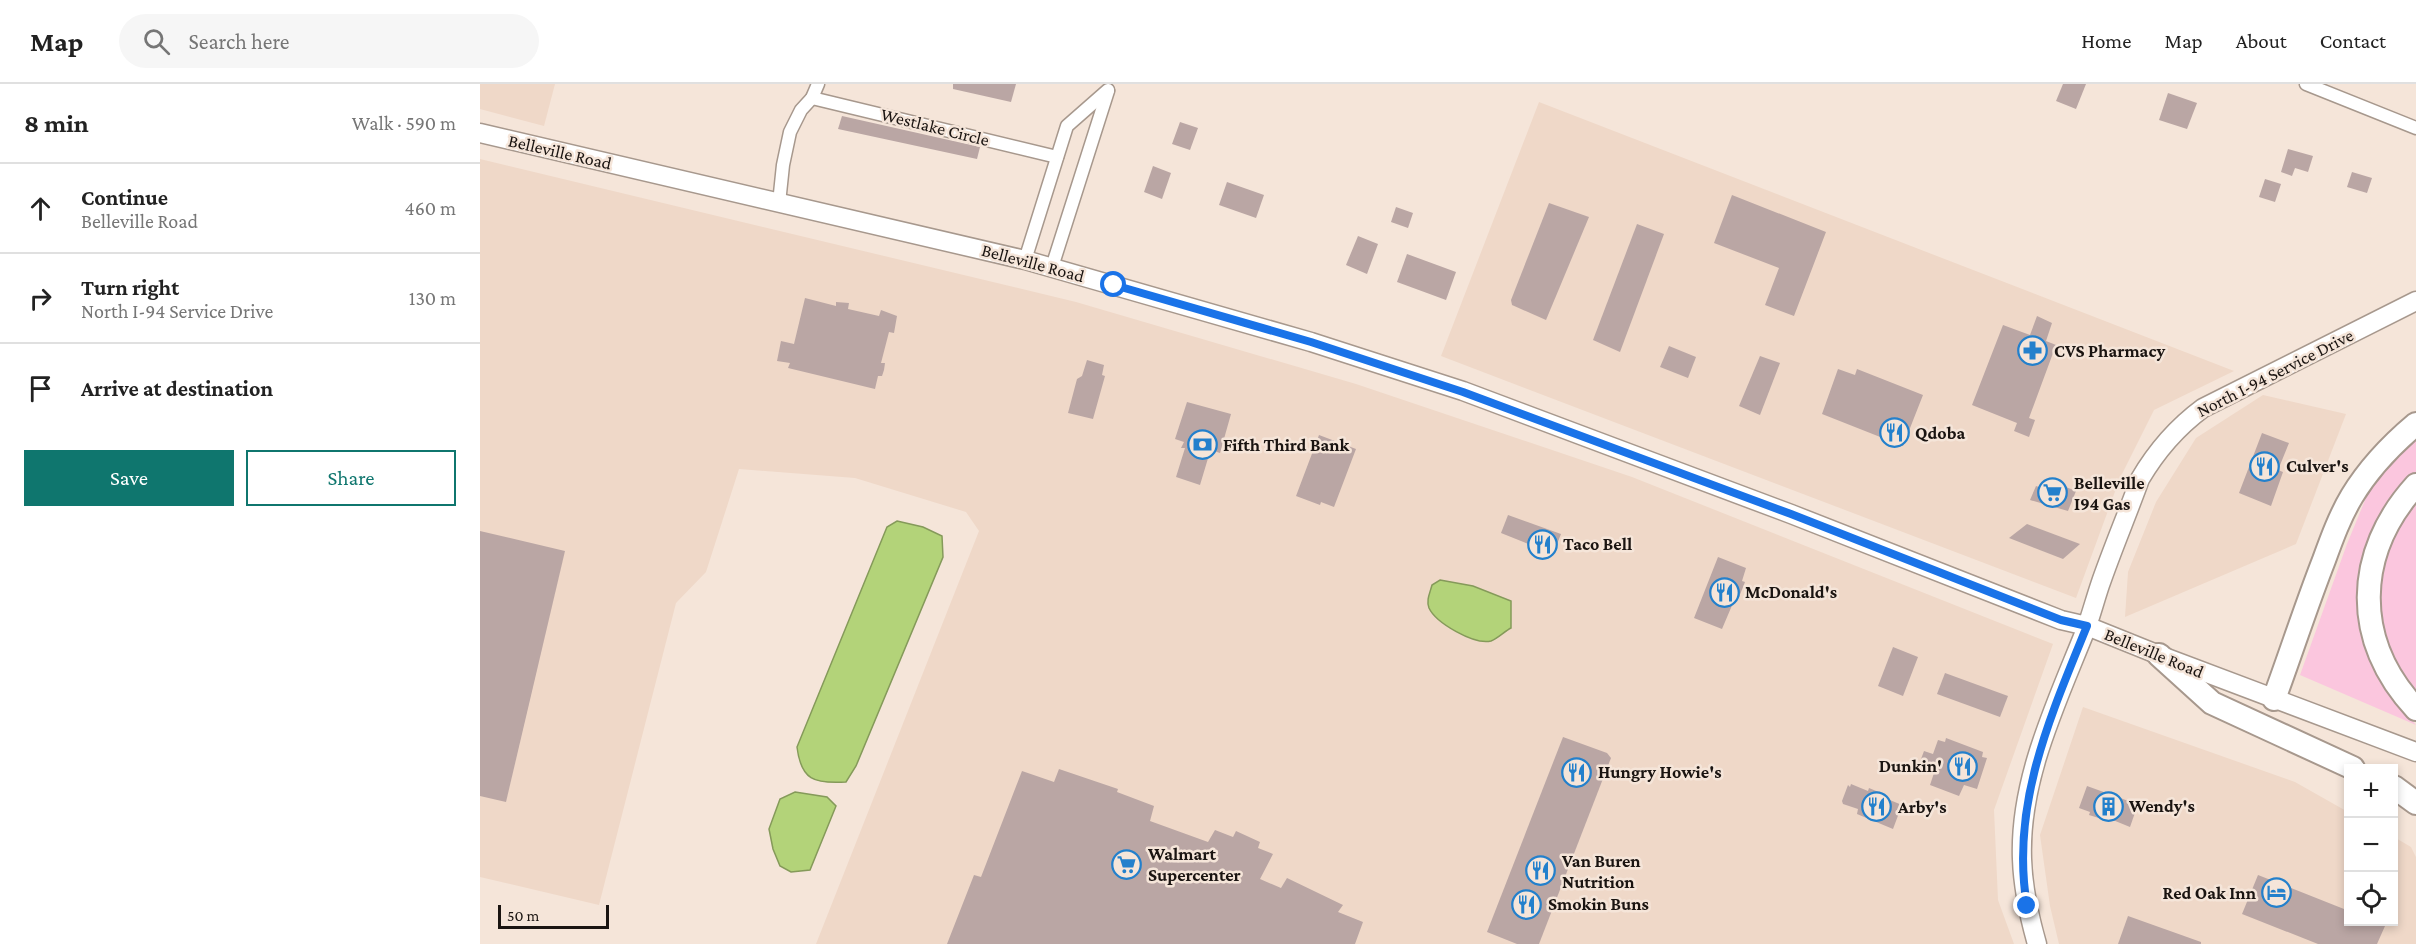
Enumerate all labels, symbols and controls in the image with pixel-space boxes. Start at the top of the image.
search box [119,14,539,68]
icon: search [140,25,173,58]
text: Map [30,26,83,57]
text: Search here [188,29,289,54]
text: Home [2081,29,2131,53]
text: Map [2164,29,2203,53]
text: About [2236,29,2287,53]
text: Contact [2320,29,2386,53]
street label: Westlake Circle [879,104,991,150]
text: 8 min [24,109,89,138]
text: Walk · 590 m [352,112,456,134]
street label: Belleville Road [506,130,614,174]
text: Continue [81,185,168,210]
icon: ahead [24,192,57,225]
text: 460 m [404,197,456,219]
text: Belleville Road [81,210,198,232]
street label: Belleville Road [980,240,1087,286]
route start [1100,271,1126,297]
text: Turn right [81,275,179,300]
icon: right [24,282,57,315]
text: 130 m [409,287,456,309]
text: North I-94 Service Drive [81,300,273,322]
street label: North I-94 Service Drive [2193,325,2357,421]
pharmacy icon: CVS Pharmacy [2017,335,2049,367]
place label: CVS Pharmacy [2054,341,2165,361]
icon: arrive [24,372,57,405]
text: Arrive at destination [81,376,273,401]
restaurant icon: Qdoba [1878,417,1910,449]
place label: Qdoba [1915,423,1965,443]
bank icon: Fifth Third Bank [1186,429,1218,461]
place label: Fifth Third Bank [1223,435,1350,455]
button: Save [24,450,234,506]
button: Share [246,450,456,506]
restaurant icon: Culver's [2249,450,2281,482]
place label: Culver's [2286,456,2349,476]
place label: Belleville I94 Gas [2074,473,2145,514]
supermarket icon: Belleville I94 Gas [2037,477,2069,509]
restaurant icon: Taco Bell [1526,528,1558,560]
place label: Taco Bell [1563,534,1632,554]
restaurant icon: McDonald's [1708,576,1740,608]
place label: McDonald's [1745,582,1837,602]
street label: Belleville Road [2101,624,2207,682]
restaurant icon: Dunkin' [1947,750,1979,782]
restaurant icon: Hungry Howie's [1561,756,1593,788]
place label: Dunkin' [1879,756,1942,776]
place label: Hungry Howie's [1598,762,1721,782]
map controls [2344,764,2398,926]
button: + [2344,764,2398,818]
building icon: Wendy's [2092,790,2124,822]
restaurant icon: Arby's [1861,791,1893,823]
place label: Wendy's [2128,796,2195,816]
place label: Arby's [1897,797,1947,817]
button: − [2344,818,2398,872]
place label: Walmart Supercenter [1147,844,1241,885]
supermarket icon: Walmart Supercenter [1111,848,1143,880]
place label: Van Buren Nutrition [1561,851,1641,892]
restaurant icon: Van Buren Nutrition [1525,855,1557,887]
button: locate [2344,872,2398,926]
hotel icon: Red Oak Inn [2261,877,2293,909]
place label: Red Oak Inn [2162,883,2257,903]
restaurant icon: Smokin Buns [1511,888,1543,920]
route end [2013,892,2039,918]
place label: Smokin Buns [1548,894,1649,914]
scale bar [498,902,609,930]
text: 50 m [507,907,539,924]

